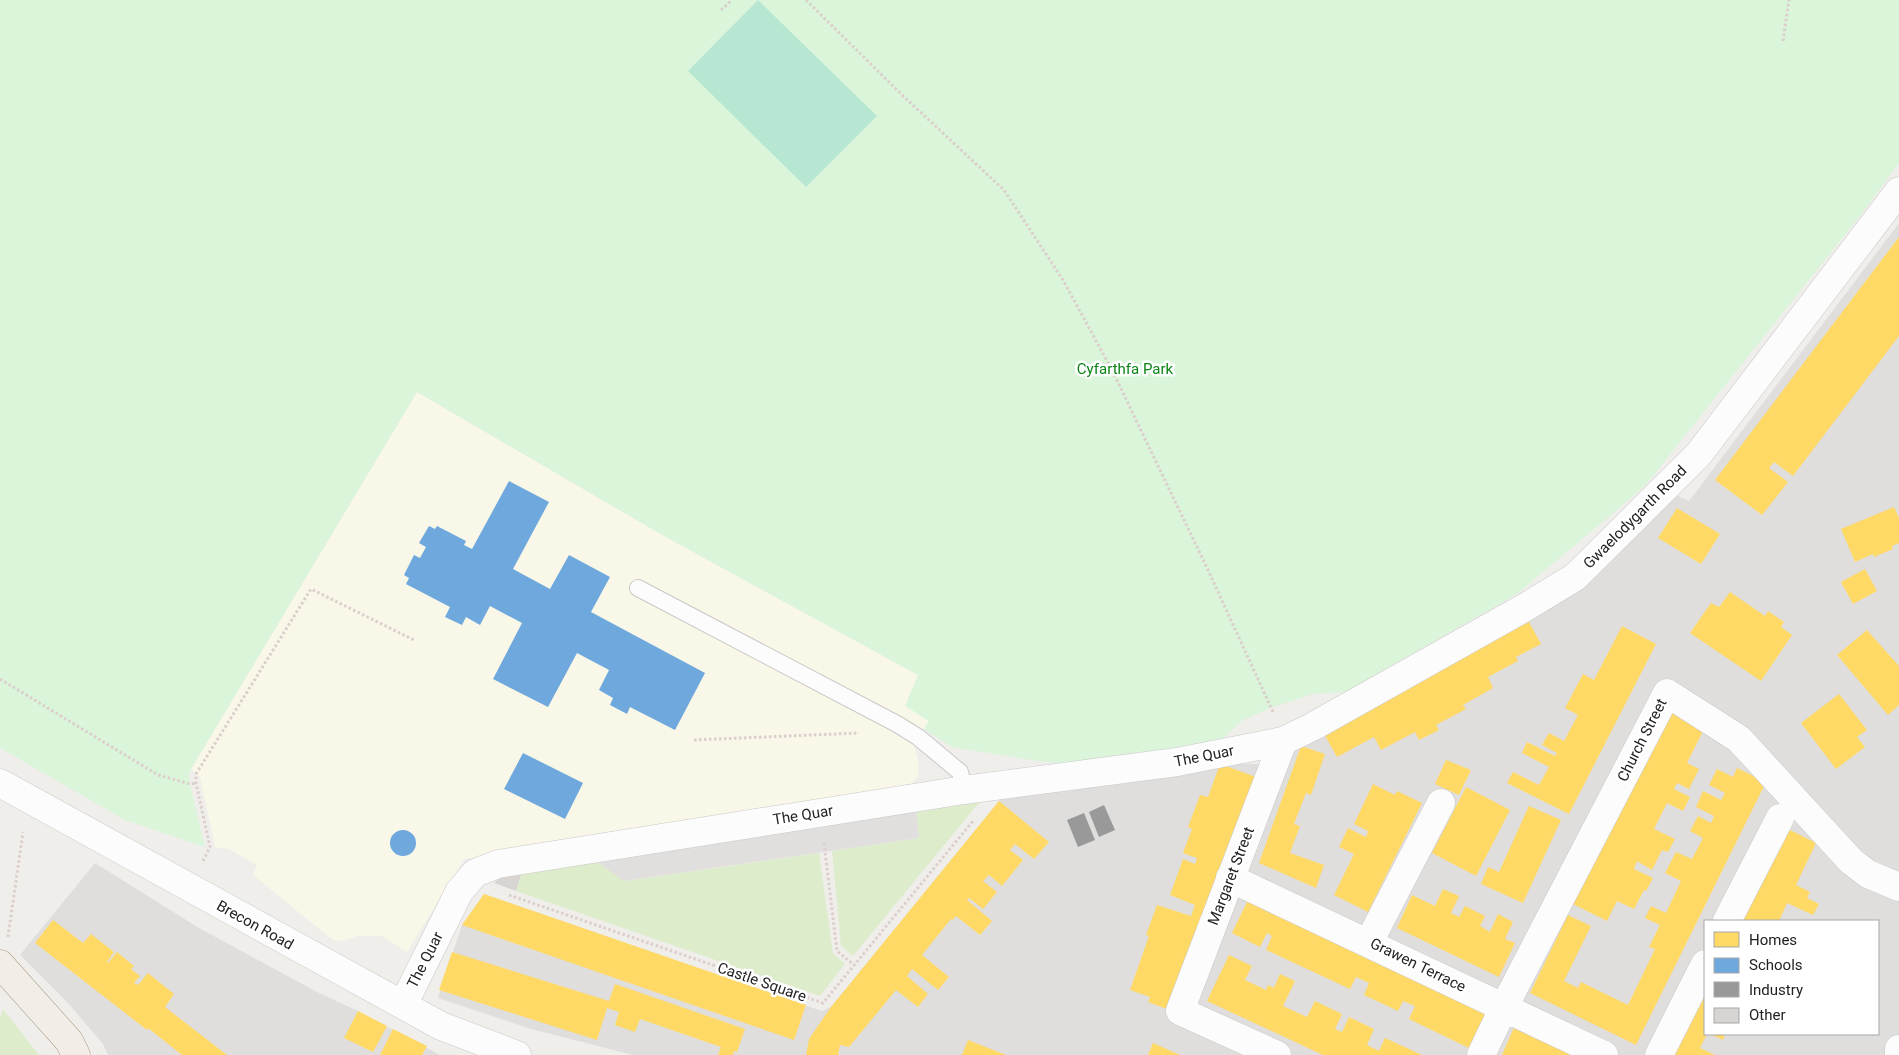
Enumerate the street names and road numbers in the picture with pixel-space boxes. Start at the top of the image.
street label: Gwaelodygarth Road [1580,462,1690,572]
street label: Church Street [1613,695,1671,784]
street label: The Quar [1172,741,1236,771]
street label: The Quar [772,801,834,829]
street label: Margaret Street [1204,824,1258,928]
street label: Brecon Road [213,897,297,953]
street label: The Quar [403,929,447,991]
street label: Grawen Terrace [1367,934,1469,996]
street label: Castle Square [715,958,809,1006]

